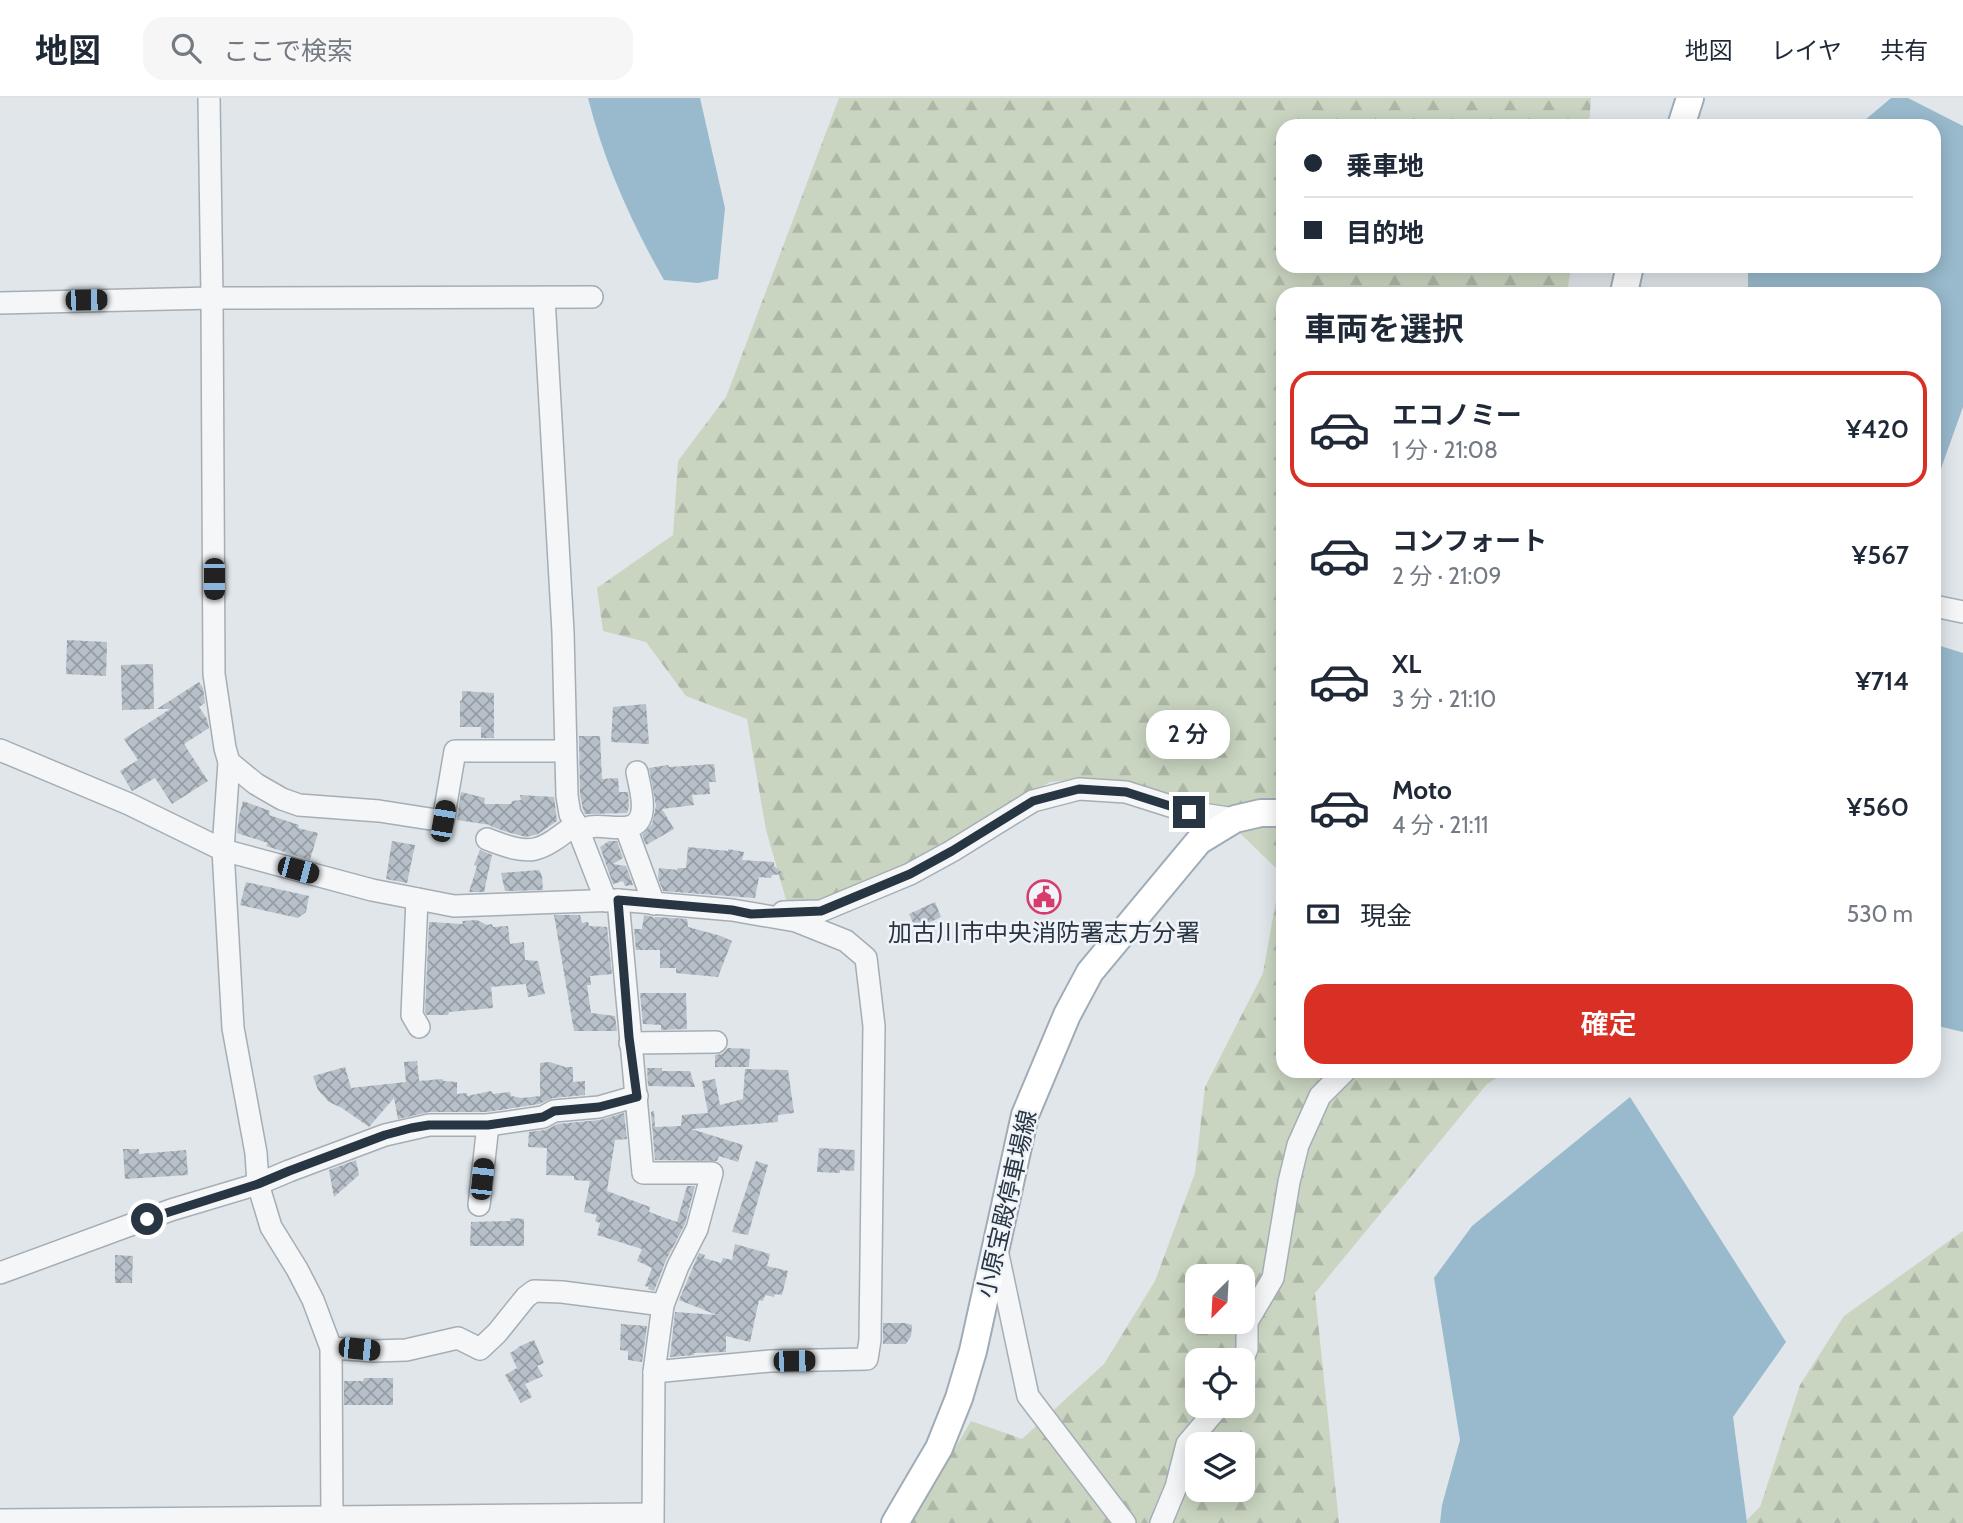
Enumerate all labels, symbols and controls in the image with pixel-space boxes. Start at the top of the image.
search box [143,17,633,80]
icon: search [167,29,205,67]
text: 地図 [35,30,101,70]
text: ここで検索 [223,35,353,67]
text: 地図 [1685,36,1733,65]
text: レイヤ [1771,36,1842,65]
text: 共有 [1880,36,1928,65]
text: 乗車地 [1346,150,1424,182]
text: 目的地 [1346,217,1424,249]
car [65,289,108,311]
text: 車両を選択 [1304,309,1464,348]
icon: car [1308,398,1371,461]
text: エコノミー [1392,399,1522,431]
text: ¥420 [1846,413,1909,445]
text: 1 分 · 21:08 [1392,436,1498,464]
icon: car [1308,524,1371,587]
text: コンフォート [1392,525,1547,557]
text: ¥567 [1852,539,1909,571]
car [204,558,225,600]
text: 2 分 · 21:09 [1392,562,1502,590]
text: XL [1392,648,1421,680]
icon: car [1308,650,1371,713]
text: ¥714 [1856,665,1909,697]
text: 3 分 · 21:10 [1392,685,1496,713]
callout: 2 分 [1147,710,1231,760]
text: 2 分 [1168,720,1208,748]
text: Moto [1392,774,1452,806]
icon: car [1308,776,1371,839]
text: ¥560 [1847,791,1909,823]
route end [1173,796,1205,828]
car [430,798,457,844]
text: 4 分 · 21:11 [1392,811,1489,839]
car [275,854,322,886]
public building icon: 加古川市中央消防署志方分署 [1025,878,1063,916]
icon: cash [1304,895,1342,933]
text: 現金 [1360,900,1412,932]
text: 530 m [1847,900,1913,928]
place label: 加古川市中央消防署志方分署 [888,918,1200,947]
button: 確定 [1304,984,1913,1064]
street label: 小原宝殿停車場線 [971,1107,1042,1301]
car [470,1157,495,1201]
route start [131,1203,163,1235]
north arrow [1185,1264,1255,1334]
map controls [1185,1264,1255,1502]
car [338,1336,381,1362]
button: locate [1185,1348,1255,1418]
car [773,1350,816,1372]
button: layers [1185,1432,1255,1502]

